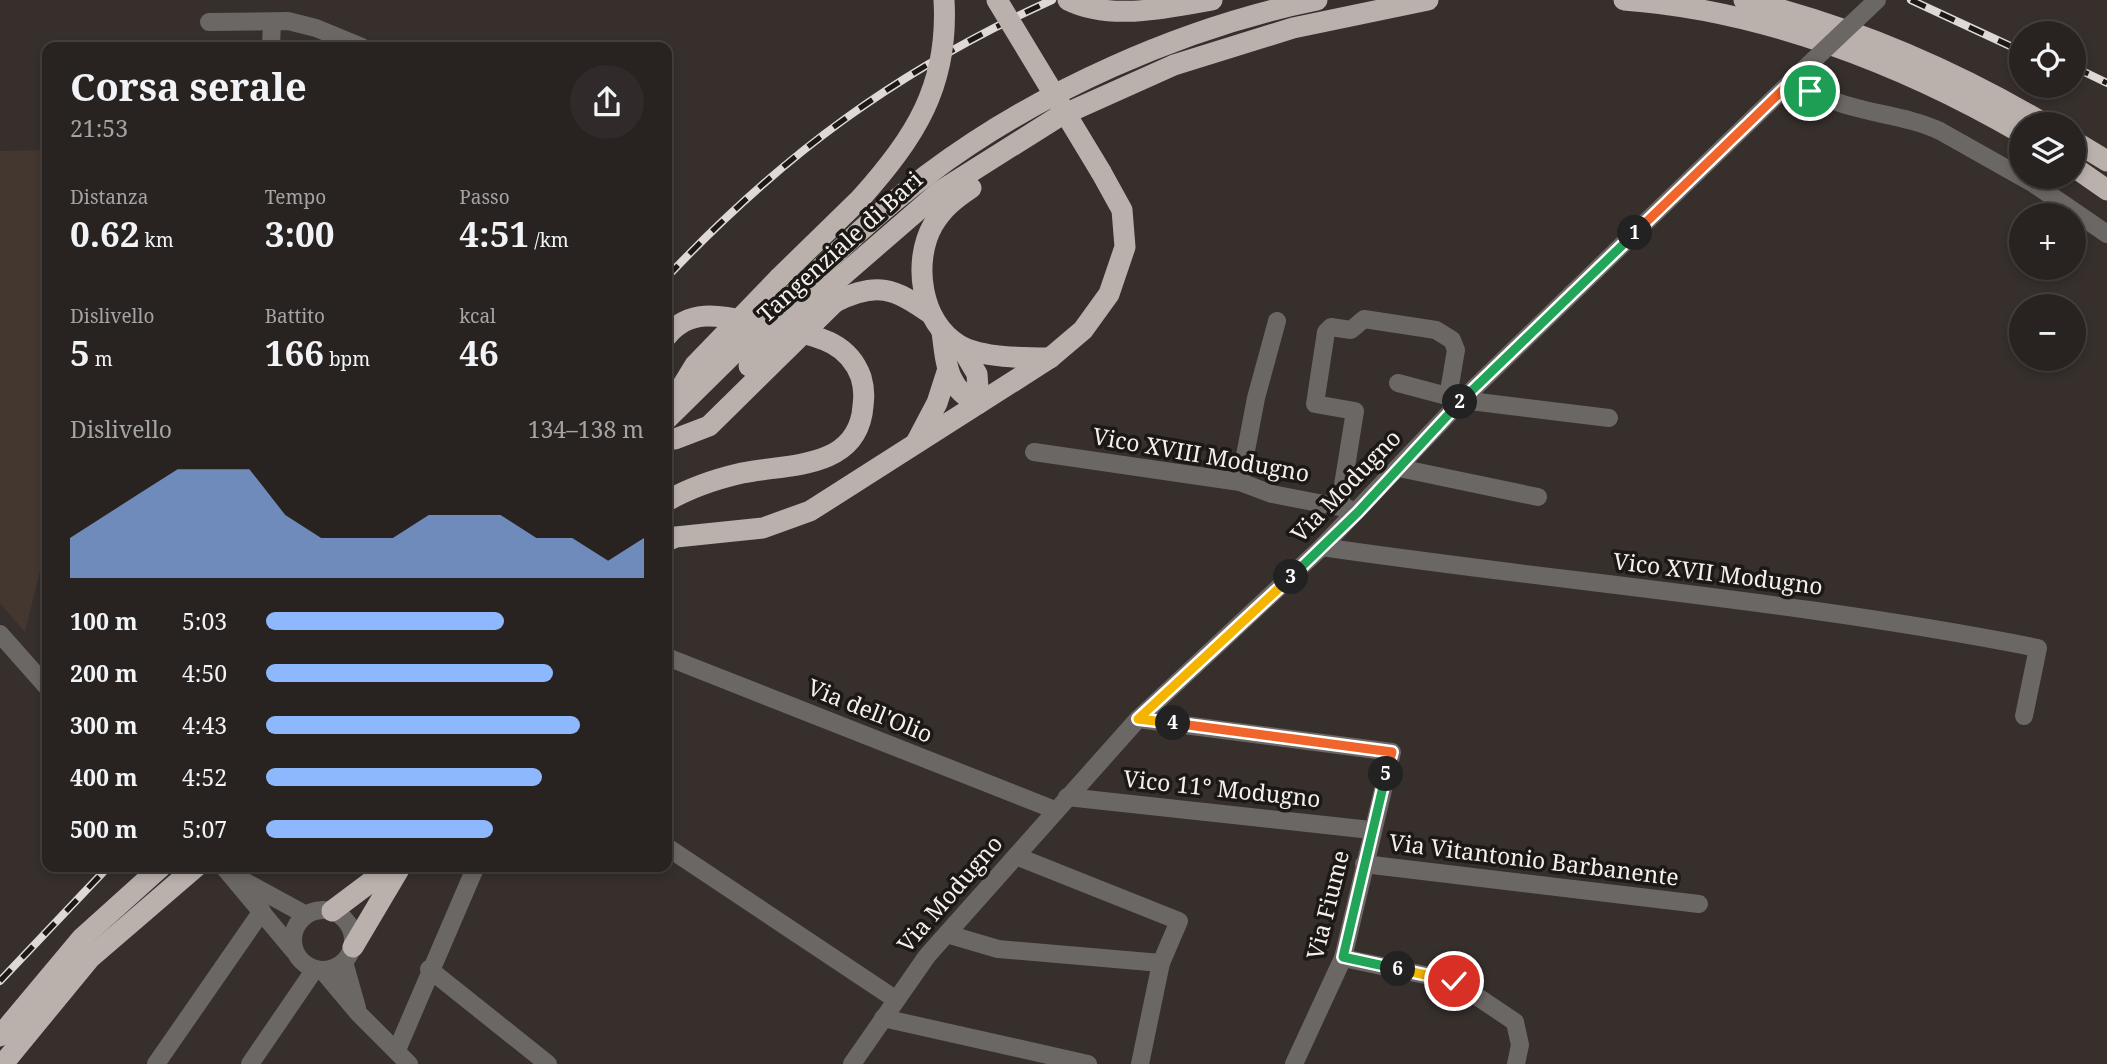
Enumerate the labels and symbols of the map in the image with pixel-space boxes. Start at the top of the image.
pin [1780,61,1840,121]
street label: Tangenziale di Bari [750,163,929,329]
pin: 1 [1618,216,1652,250]
pin: 2 [1442,384,1478,420]
street label: Vico XVIII Modugno [1090,419,1312,489]
street label: Via Modugno [1283,422,1407,549]
street label: Vico XVII Modugno [1611,544,1825,602]
pin: 3 [1274,560,1308,594]
street label: Via dell'Olio [803,670,938,750]
pin: 4 [1156,706,1190,740]
pin: 5 [1368,756,1404,792]
street label: Vico 11° Modugno [1122,762,1322,814]
street label: Via Vitantonio Barbanente [1387,825,1681,893]
street label: Via Modugno [889,828,1009,959]
street label: Via Fiume [1298,847,1356,963]
pin: 6 [1380,951,1416,986]
pin [1424,951,1484,1011]

